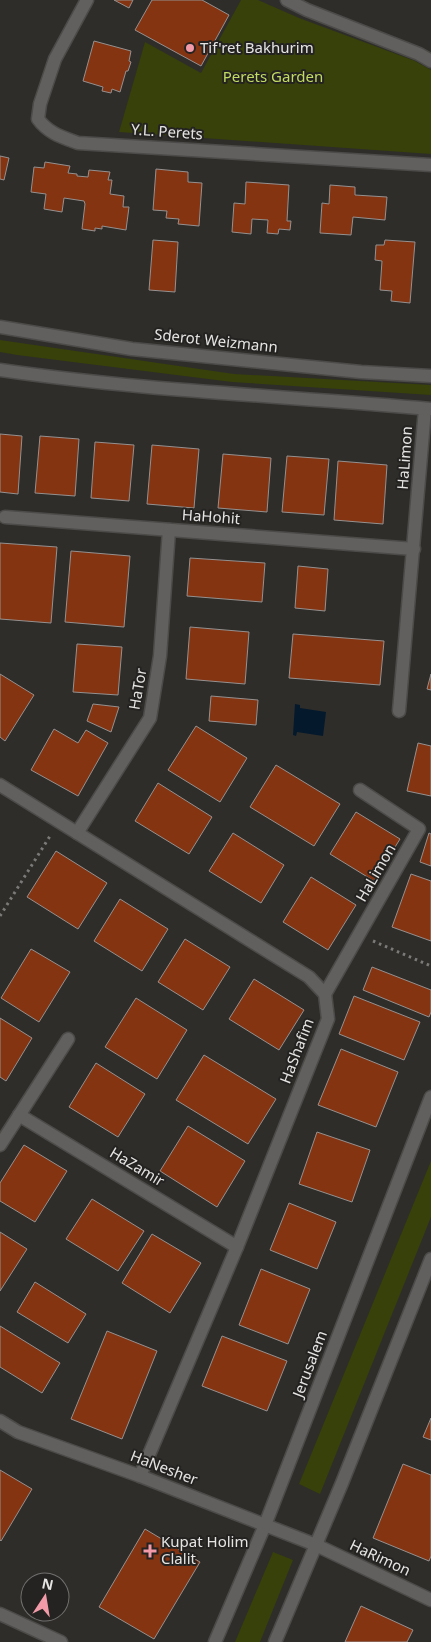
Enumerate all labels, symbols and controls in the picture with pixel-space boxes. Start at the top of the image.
place label: Tif'ret Bakhurim [200,37,314,57]
marker: Tif'ret Bakhurim [184,42,196,54]
park label: Perets Garden [223,66,323,86]
street label: Y.L. Perets [131,119,204,143]
street label: Sderot Weizmann [153,324,279,356]
street label: HaLimon [392,425,416,490]
street label: HaHohit [181,504,241,528]
street label: HaTor [124,666,151,711]
street label: HaLimon [351,840,400,905]
street label: HaShafim [274,1015,318,1086]
street label: HaZamir [106,1142,169,1190]
street label: Jerusalem [286,1327,331,1402]
street label: HaNesher [128,1445,201,1489]
place label: Kupat Holim Clalit [161,1531,248,1568]
street label: HaRimon [347,1534,414,1580]
marker: Kupat Holim Clalit [143,1544,157,1558]
north arrow [20,1572,70,1622]
text: N [40,1573,55,1594]

